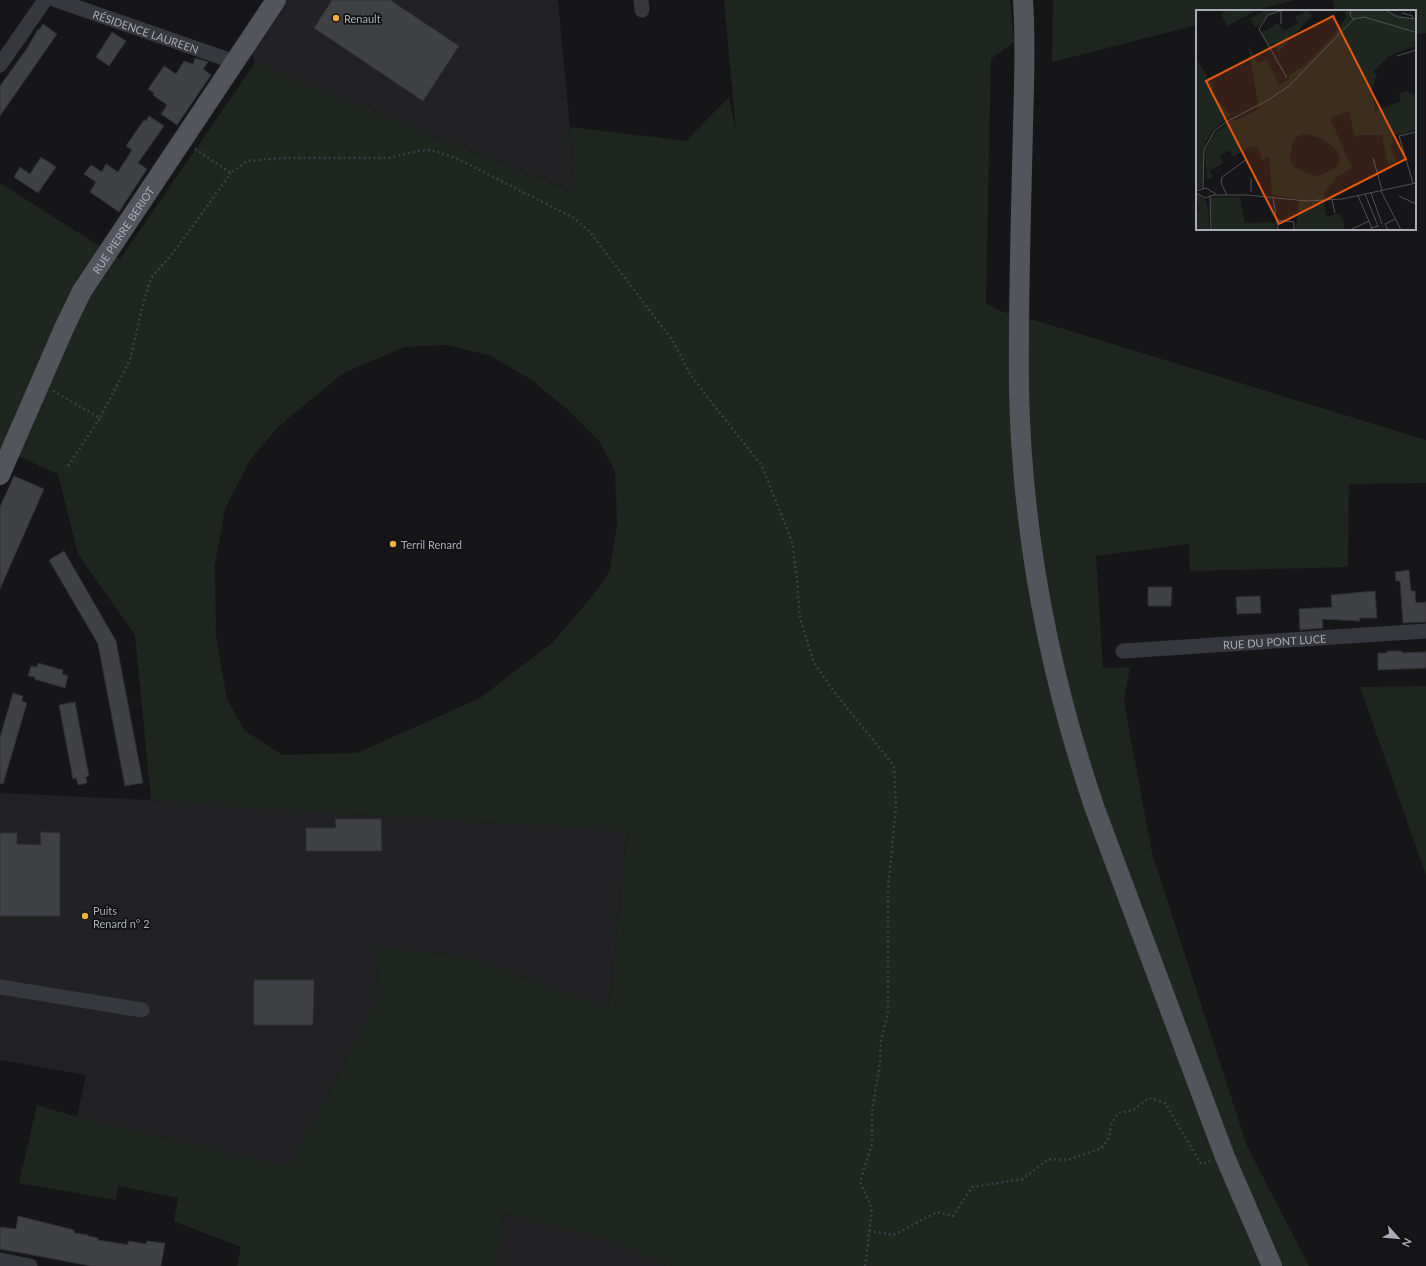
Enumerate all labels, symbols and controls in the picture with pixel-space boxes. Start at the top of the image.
street label: RÉSIDENCE LAUREEN [91,7,200,55]
inset map [1196,10,1416,230]
place label: Renault [344,12,381,25]
marker: Renault [331,13,341,23]
street label: RUE PIERRE BERIOT [89,184,157,276]
place label: Terril Renard [401,538,462,551]
marker: Terril Renard [388,539,398,549]
street label: RUE DU PONT LUCE [1223,631,1327,651]
place label: Puits Renard n° 2 [93,904,150,930]
marker: Puits Renard n° 2 [80,911,90,921]
north arrow [1378,1218,1418,1258]
text: N [1400,1236,1415,1249]

